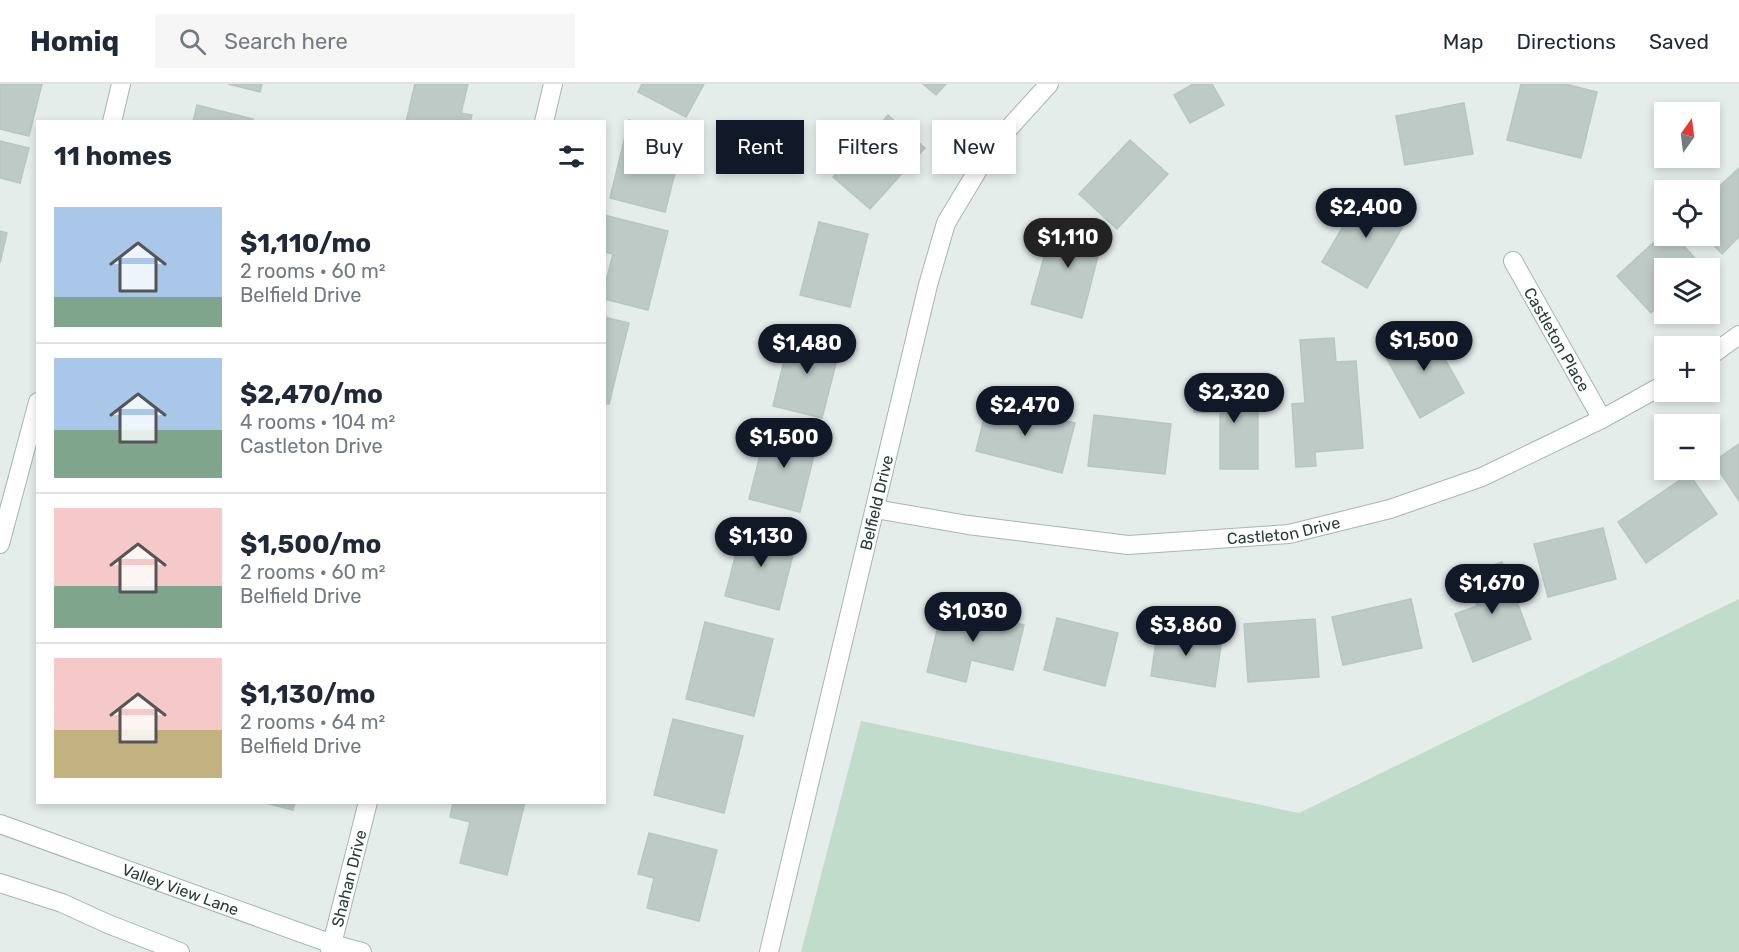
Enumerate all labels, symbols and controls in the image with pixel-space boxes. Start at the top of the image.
search box [155,14,575,68]
text: Homiq [30,25,119,58]
icon: search [176,25,209,58]
text: Search here [224,28,348,55]
text: Map [1443,29,1484,54]
text: Directions [1517,29,1616,54]
text: Saved [1649,29,1709,54]
north arrow [1654,102,1720,168]
map controls [1654,102,1720,480]
chip: Buy [624,120,704,174]
chip: Rent [716,120,804,174]
chip: Filters [816,120,920,174]
chip: New [932,120,1016,174]
icon: filters [555,140,588,173]
text: 11 homes [54,141,172,172]
button: locate [1654,180,1720,246]
pin: $2,400 [1317,188,1415,239]
text: $2,400 [1330,195,1402,219]
pin: $1,110 [1019,218,1117,269]
text: $1,110 [1037,225,1099,249]
text: $1,110/mo [240,228,371,259]
icon: home [102,231,174,303]
button: layers [1654,258,1720,324]
text: 2 rooms · 60 m² [240,259,386,283]
text: Belfield Drive [240,283,361,307]
street label: Castleton Place [1520,284,1594,395]
pin: $1,500 [1375,321,1473,372]
pin: $1,480 [758,324,856,375]
text: $1,500 [1390,328,1458,352]
text: $1,480 [772,331,842,355]
button: + [1654,336,1720,402]
pin: $2,320 [1185,373,1283,424]
text: $2,470/mo [240,379,383,410]
text: $2,320 [1198,380,1270,404]
icon: home [102,382,174,454]
pin: $2,470 [976,386,1074,437]
text: $2,470 [990,393,1060,417]
text: 4 rooms · 104 m² [240,410,395,434]
button: − [1654,414,1720,480]
pin: $1,500 [735,418,833,469]
text: $1,500 [750,425,818,449]
text: Castleton Drive [240,434,383,458]
street label: Belfield Drive [856,453,897,552]
street label: Castleton Drive [1226,513,1342,548]
pin: $1,130 [712,517,810,568]
text: $1,130 [729,524,793,548]
text: $1,500/mo [240,529,382,560]
icon: home [102,532,174,604]
text: 2 rooms · 60 m² [240,560,386,584]
pin: $1,670 [1443,564,1541,615]
text: $1,670 [1459,571,1525,595]
text: Belfield Drive [240,584,361,608]
pin: $1,030 [924,592,1022,643]
text: $1,030 [938,599,1008,623]
pin: $3,860 [1137,606,1235,657]
text: $3,860 [1150,613,1222,637]
text: $1,130/mo [240,679,375,710]
icon: home [102,682,174,754]
text: 2 rooms · 64 m² [240,710,385,734]
text: Belfield Drive [240,734,361,758]
street label: Shahan Drive [328,828,371,929]
street label: Valley View Lane [119,860,241,920]

